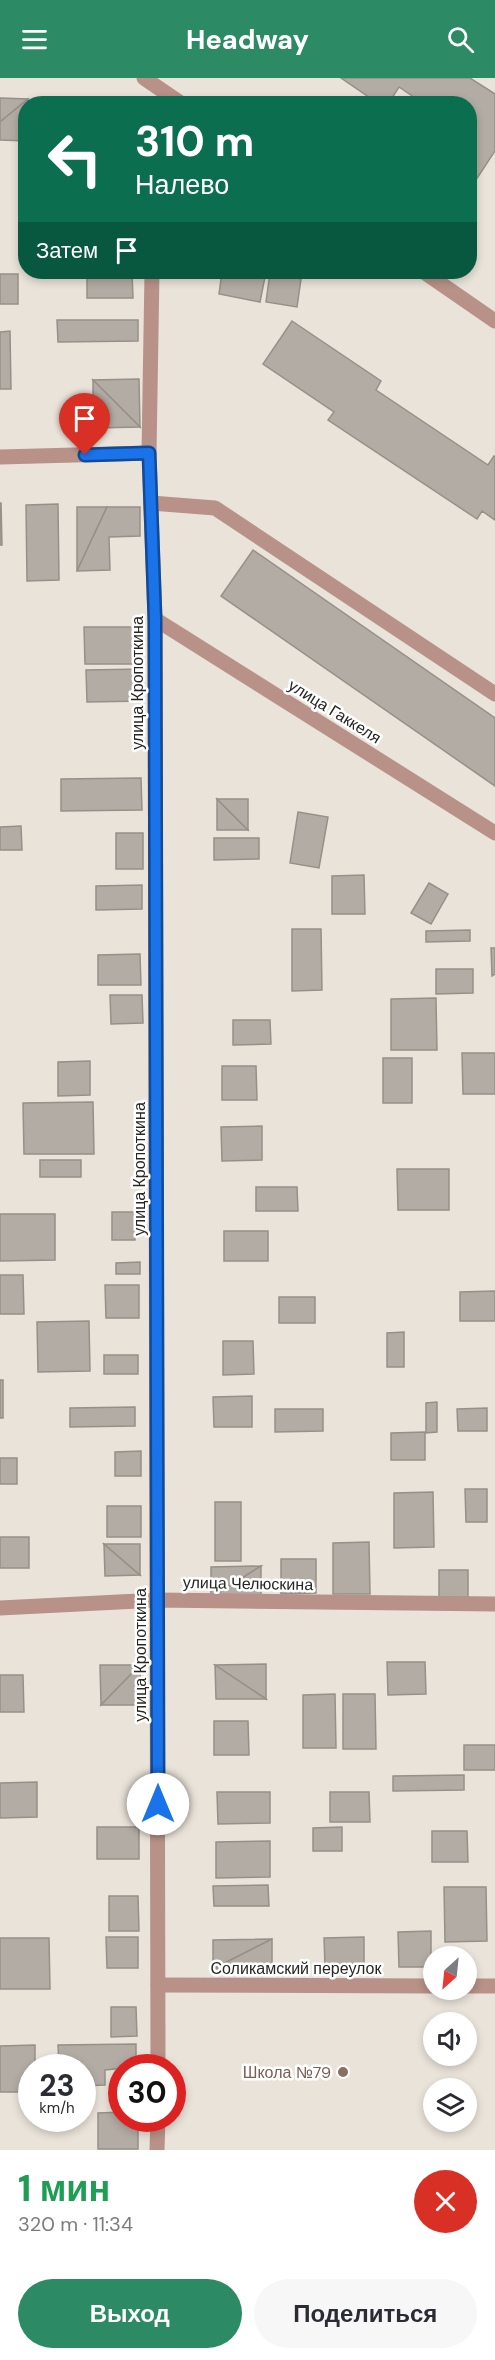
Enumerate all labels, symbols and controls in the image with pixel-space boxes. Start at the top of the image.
text: Headway [186,22,309,57]
icon: menu [18,23,51,56]
icon: search [444,23,477,56]
text: 310 m [135,114,254,169]
icon: left [36,120,114,198]
text: Налево [135,167,229,202]
icon: arrive [110,234,143,267]
text: Затем [36,236,98,265]
pin [59,393,110,455]
icon: arrive [68,402,101,435]
street label: улица Кропоткина [127,616,148,750]
street label: улица Гаккеля [284,675,385,748]
street label: улица Кропоткина [129,1102,150,1236]
street label: улица Челюскина [183,1572,313,1595]
street label: улица Кропоткина [130,1588,151,1722]
position arrow [126,1772,190,1836]
north arrow [423,1946,477,2000]
map controls [423,1946,477,2132]
street label: Соликамский переулок [211,1958,382,1979]
button: sound [423,2012,477,2066]
speed limit sign: 30 [108,2054,186,2132]
place label: Школа №79 [243,2062,331,2083]
marker: Школа №79 [336,2065,350,2079]
text: 23 [39,2066,75,2105]
button: layers [423,2078,477,2132]
text: km/h [39,2098,75,2118]
text: 1 мин [18,2165,110,2212]
button: close [414,2170,477,2233]
text: 320 m · 11:34 [18,2211,133,2237]
button: Выход [18,2279,242,2348]
button: Поделиться [254,2279,477,2348]

